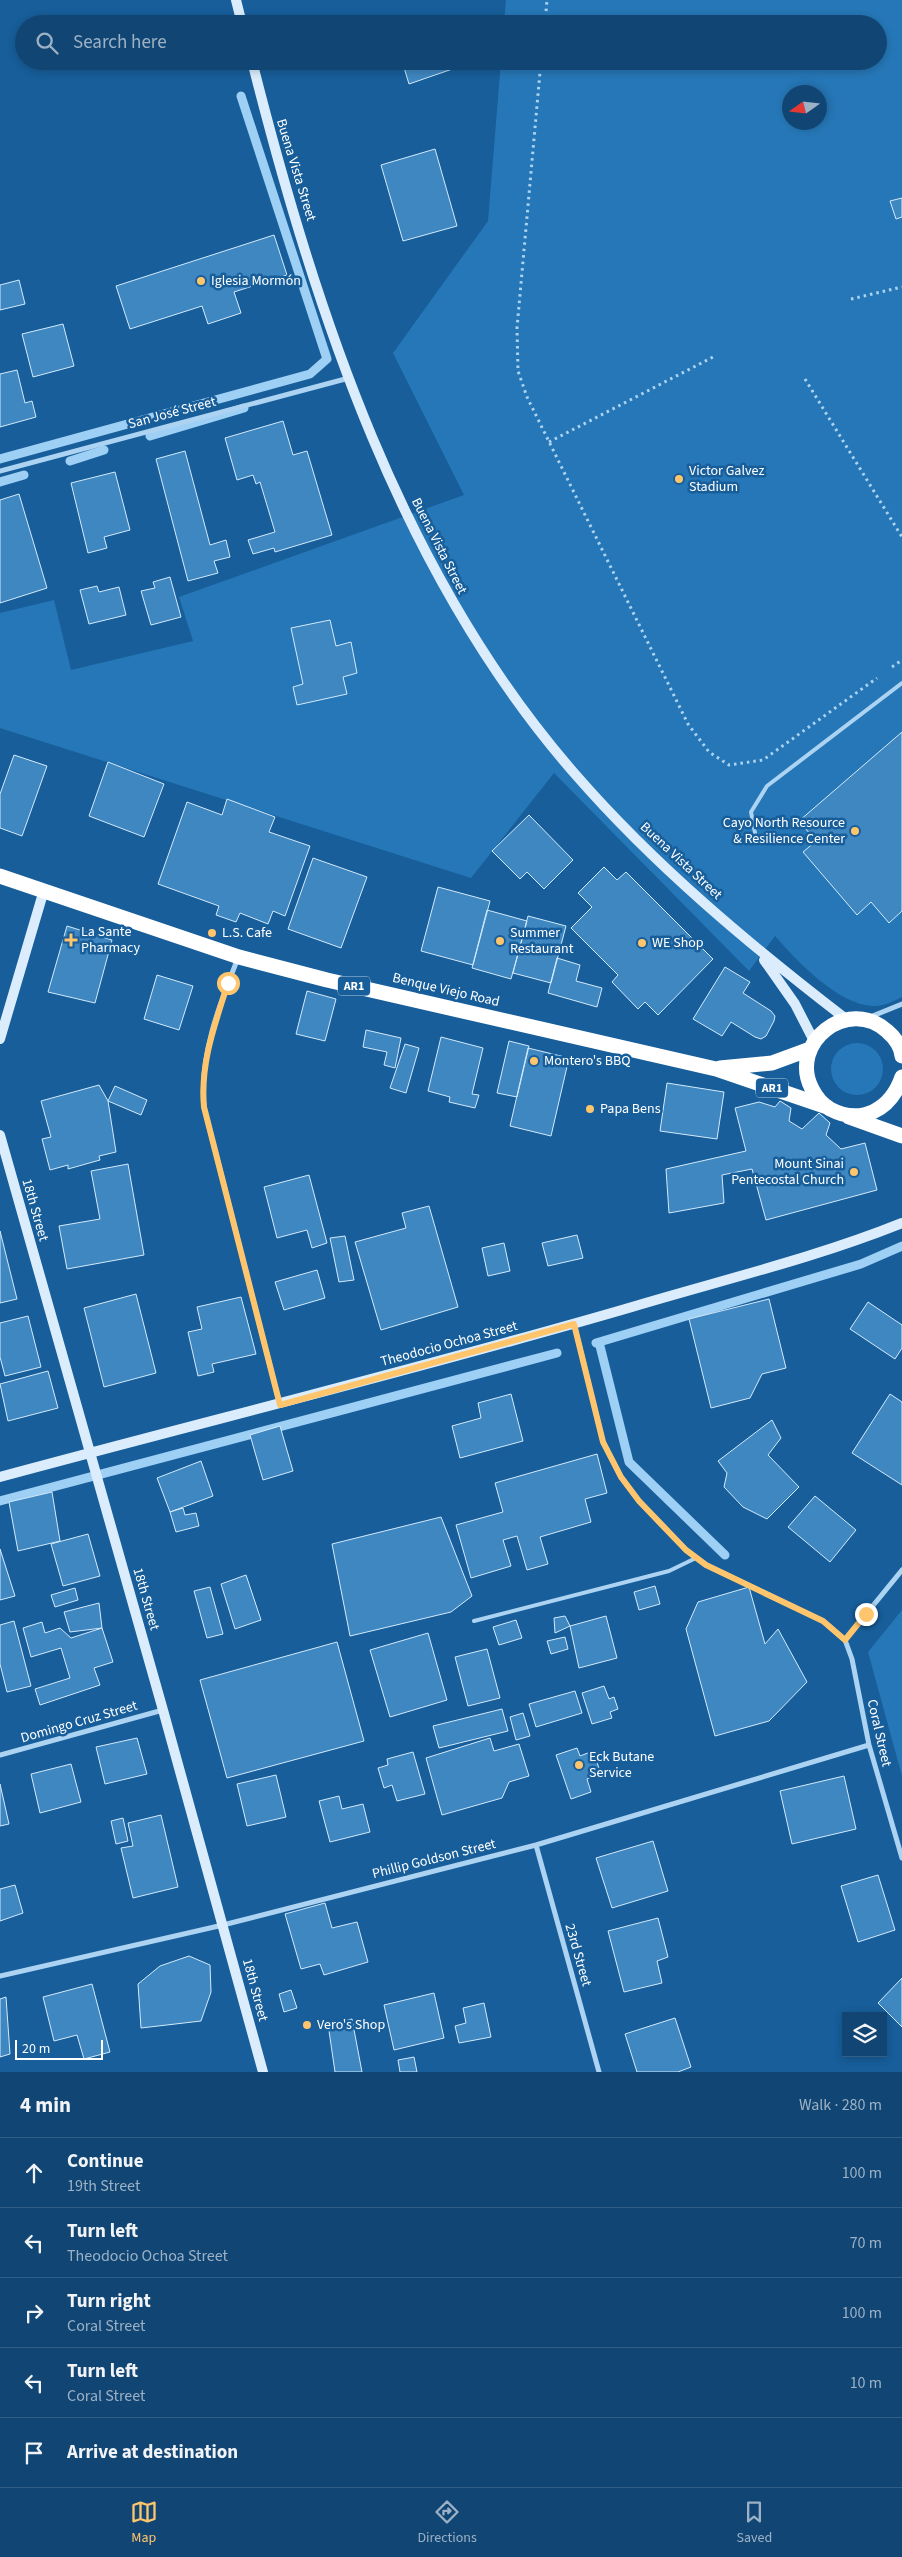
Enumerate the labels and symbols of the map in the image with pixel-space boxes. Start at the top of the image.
north arrow [782,85,827,130]
street label: Buena Vista Street [271,116,321,224]
place label: Iglesia Mormón [211,271,301,291]
marker: Iglesia Mormón [195,275,207,287]
street label: San José Street [126,392,218,434]
place label: Victor Galvez Stadium [689,461,764,497]
marker: Victor Galvez Stadium [673,473,685,485]
street label: Buena Vista Street [406,494,472,598]
place label: Cayo North Resource & Resilience Center [723,813,845,849]
street label: Buena Vista Street [635,818,727,905]
marker: Cayo North Resource & Resilience Center [849,825,861,837]
place label: La Sante Pharmacy [81,922,141,958]
place label: L.S. Cafe [222,923,272,943]
place label: Summer Restaurant [510,923,574,959]
marker: L.S. Cafe [206,927,218,939]
place label: WE Shop [652,933,704,953]
marker: La Sante Pharmacy [65,934,77,946]
marker: Summer Restaurant [494,935,506,947]
marker: WE Shop [636,937,648,949]
street label: Benque Viejo Road [390,968,502,1012]
route start [217,972,240,995]
road number: AR1 [338,976,370,996]
place label: Montero's BBQ [544,1051,630,1071]
marker: Montero's BBQ [528,1055,540,1067]
road number: AR1 [756,1078,788,1098]
place label: Papa Bens [600,1099,661,1119]
marker: Papa Bens [584,1103,596,1115]
place label: Mount Sinai Pentecostal Church [731,1154,844,1190]
marker: Mount Sinai Pentecostal Church [848,1166,860,1178]
street label: 18th Street [17,1176,54,1244]
street label: Theodocio Ochoa Street [378,1316,520,1372]
street label: 18th Street [128,1565,165,1633]
route end [855,1603,878,1626]
street label: Domingo Cruz Street [18,1696,140,1748]
street label: Coral Street [862,1697,897,1769]
place label: Eck Butane Service [589,1747,654,1783]
marker: Eck Butane Service [573,1759,585,1771]
street label: Phillip Goldson Street [370,1834,498,1884]
street label: 23rd Street [560,1921,597,1989]
street label: 18th Street [237,1956,273,2024]
place label: Vero's Shop [317,2015,385,2035]
marker: Vero's Shop [301,2019,313,2031]
scale bar [15,2037,102,2060]

